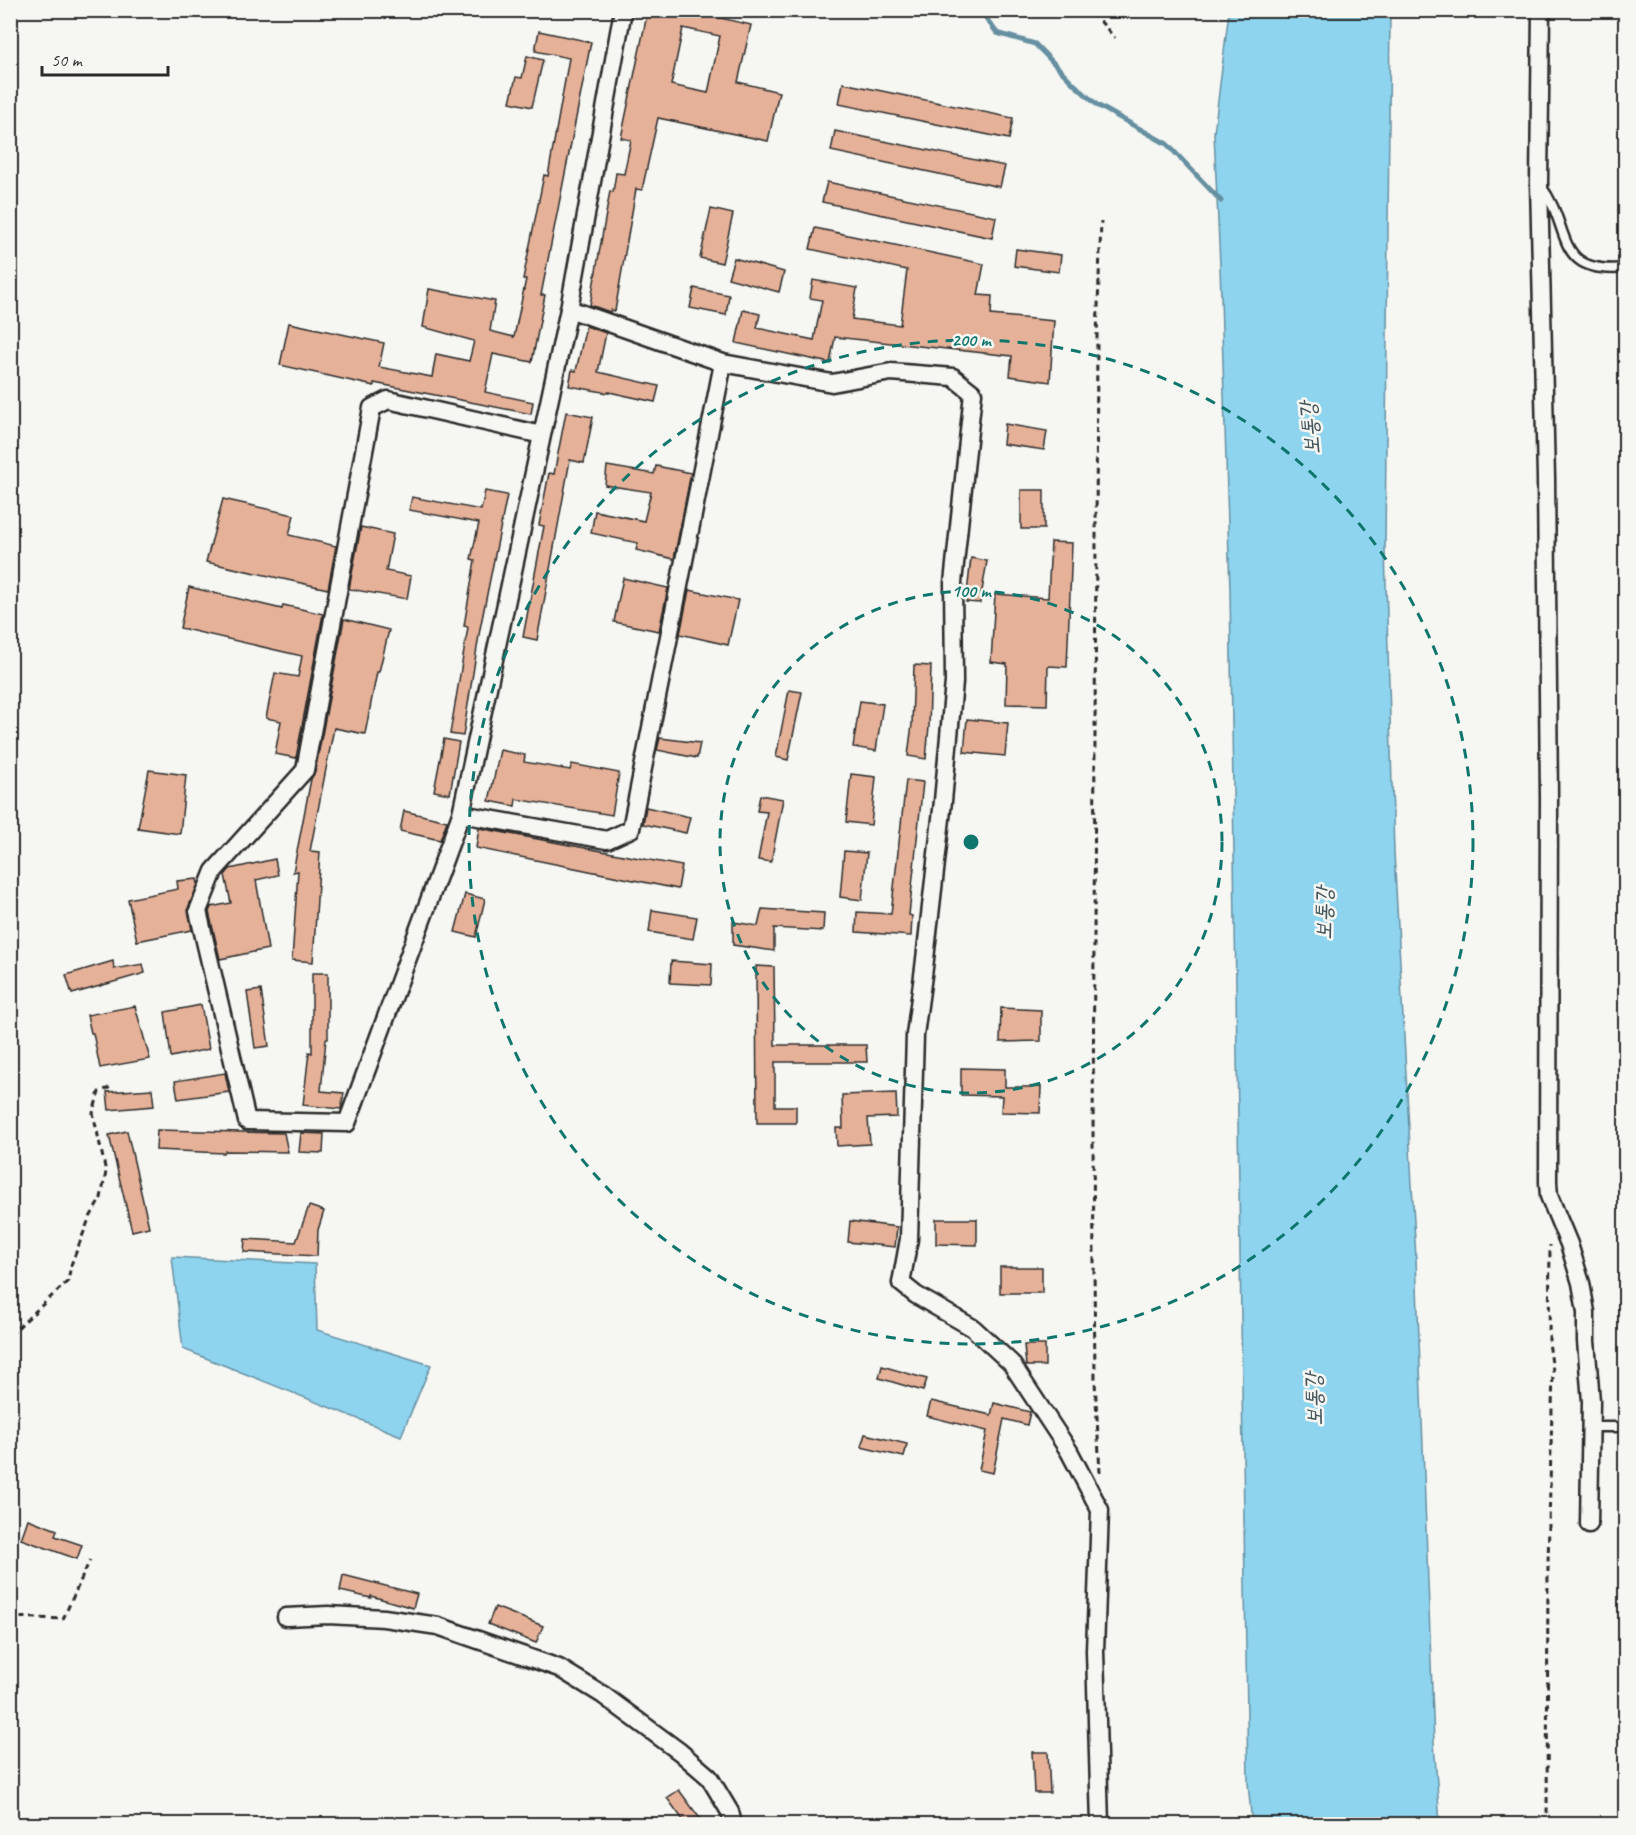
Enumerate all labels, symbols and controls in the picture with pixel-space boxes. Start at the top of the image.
scale bar [42,39,168,77]
text: 50 m [51,49,84,71]
text: 200 m [952,329,992,351]
water label: 보통강 [1294,398,1326,456]
text: 100 m [952,580,992,602]
centre of rings [961,832,981,852]
water label: 보통강 [1310,884,1339,940]
water label: 보통강 [1299,1370,1328,1426]

